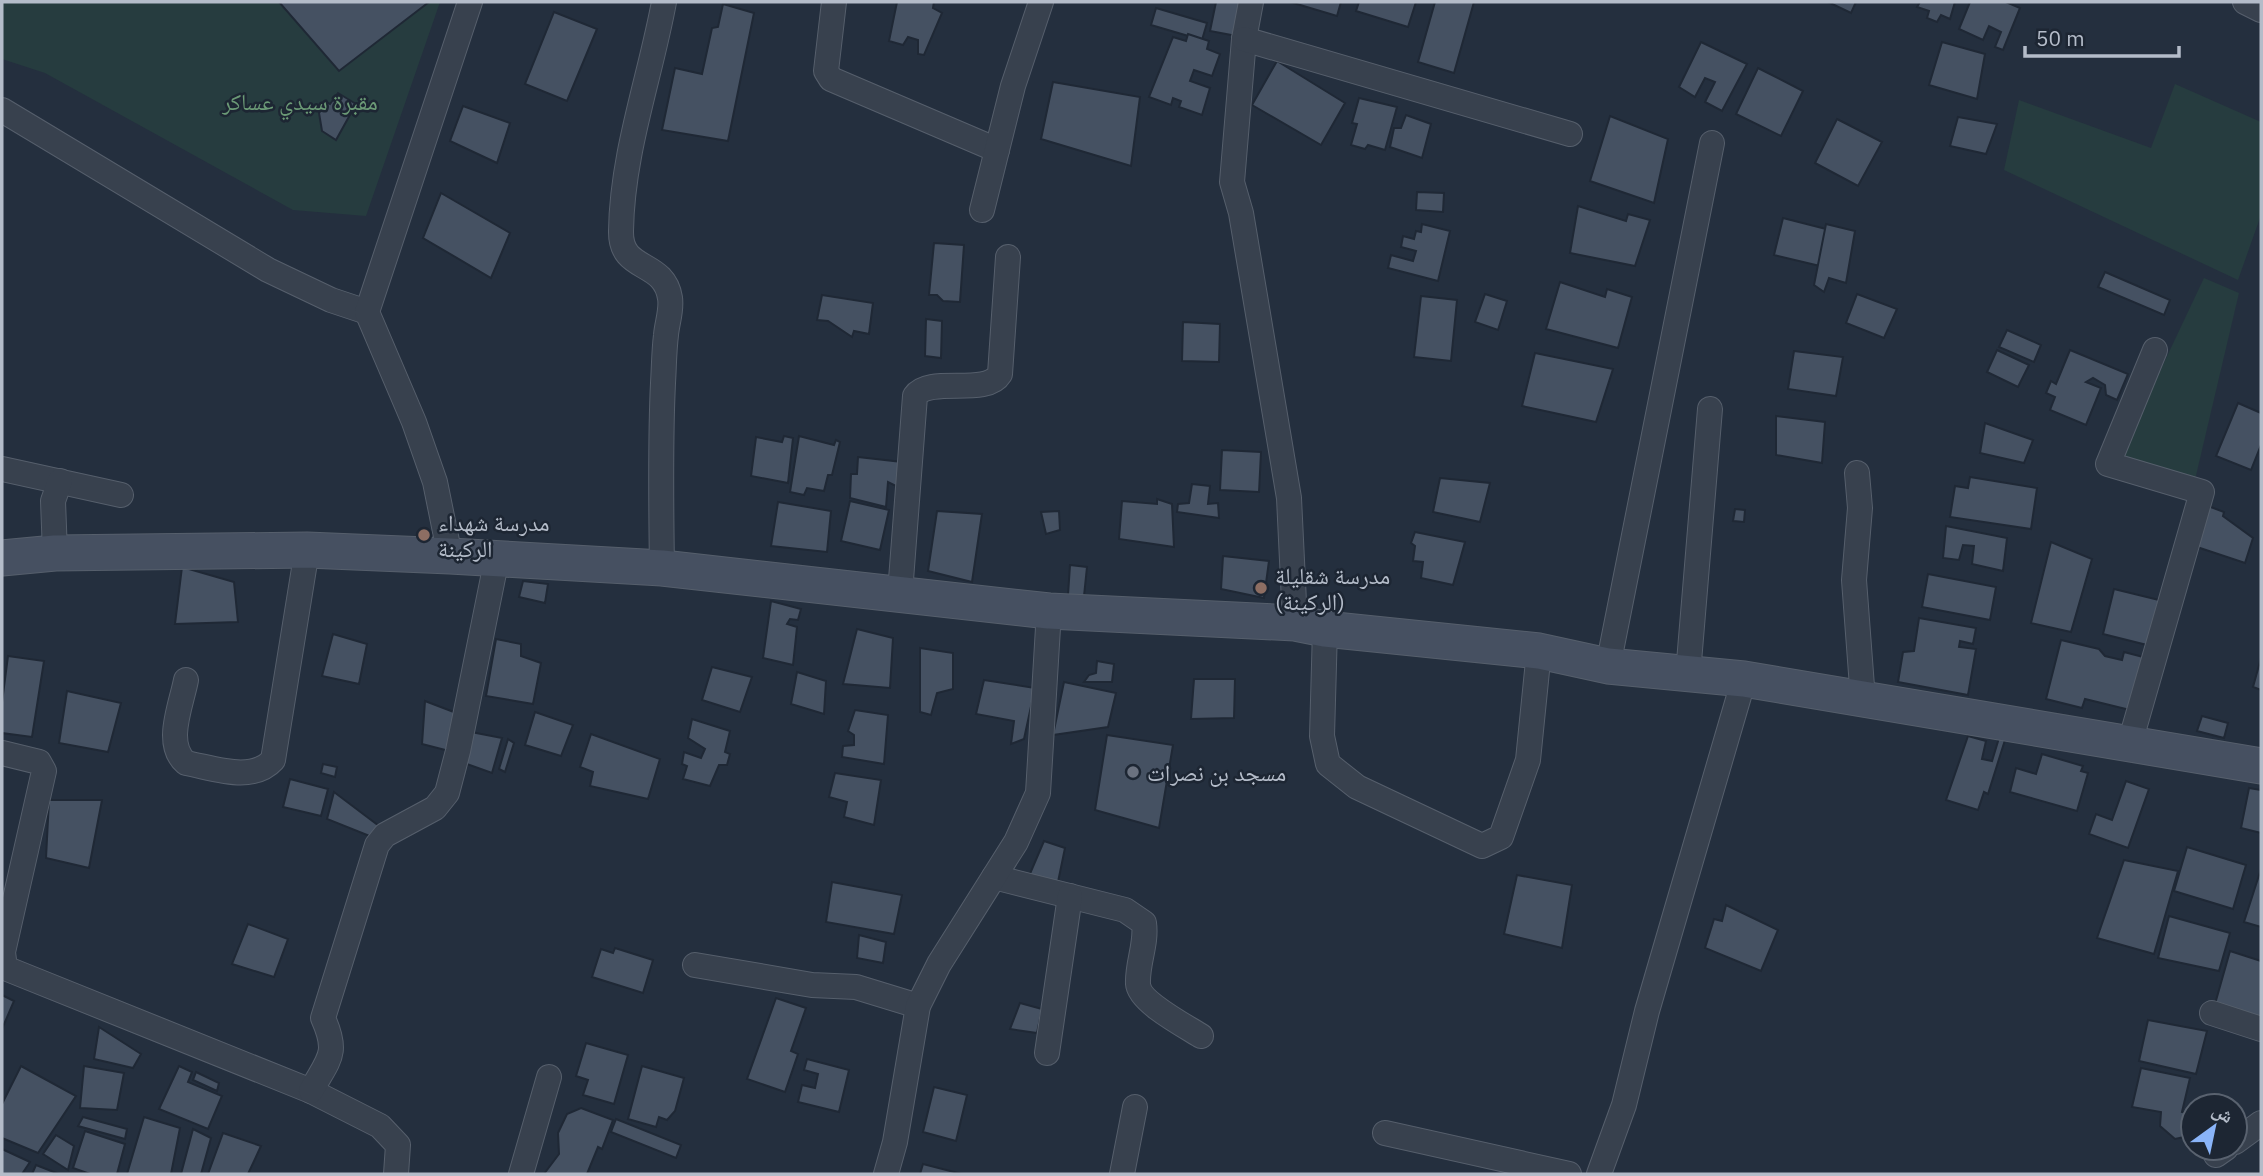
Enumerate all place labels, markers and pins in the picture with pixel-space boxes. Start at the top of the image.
place label: مدرسة شهداء الركينة [438,507,550,563]
marker: مدرسة شهداء الركينة [416,527,432,543]
place label: مدرسة شقليلة (الركينة) [1275,560,1390,616]
marker: مدرسة شقليلة (الركينة) [1253,580,1269,596]
place label: مسجد بن نصرات [1147,757,1286,787]
marker: مسجد بن نصرات [1125,764,1141,780]

